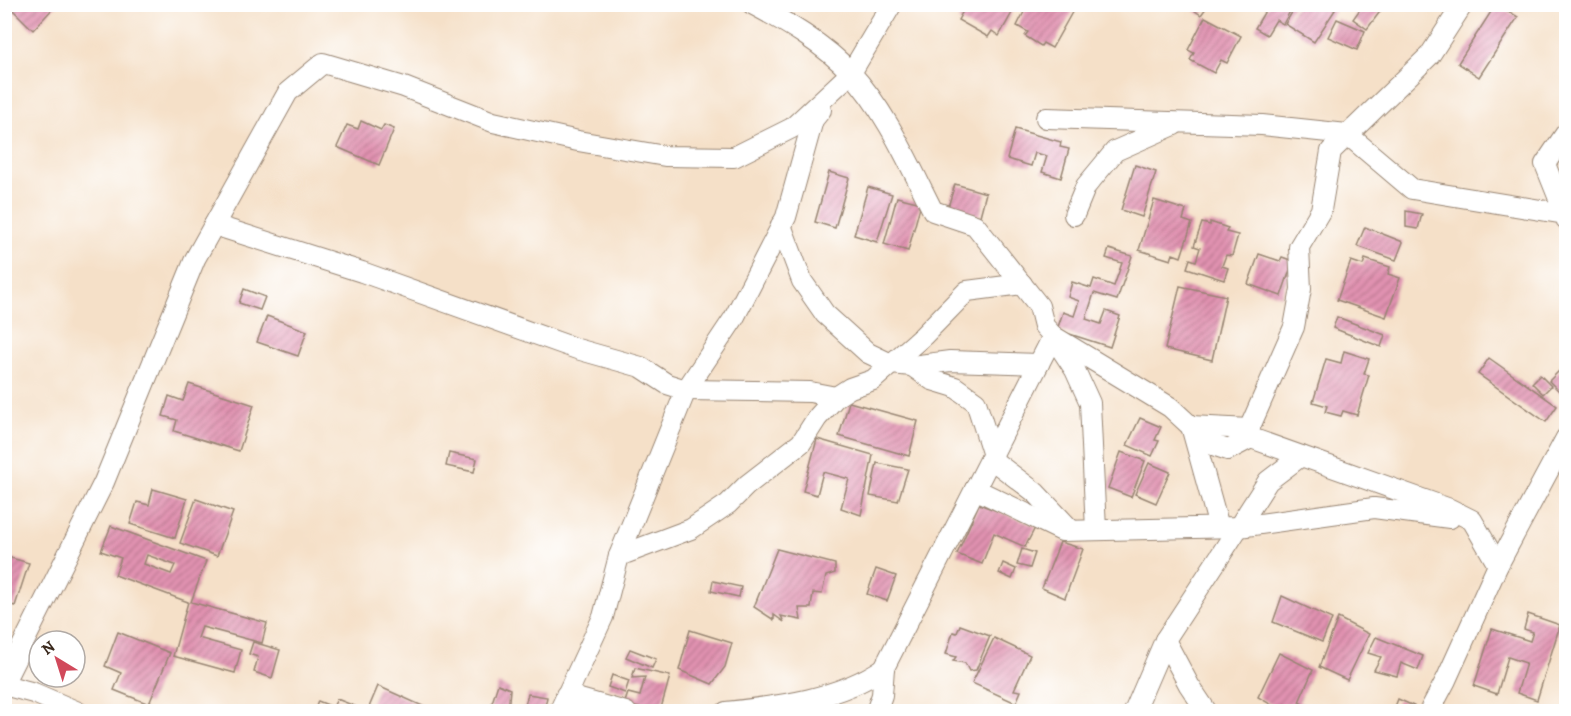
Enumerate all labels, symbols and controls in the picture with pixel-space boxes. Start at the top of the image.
north arrow [27,629,87,689]
text: N [37,635,60,660]

